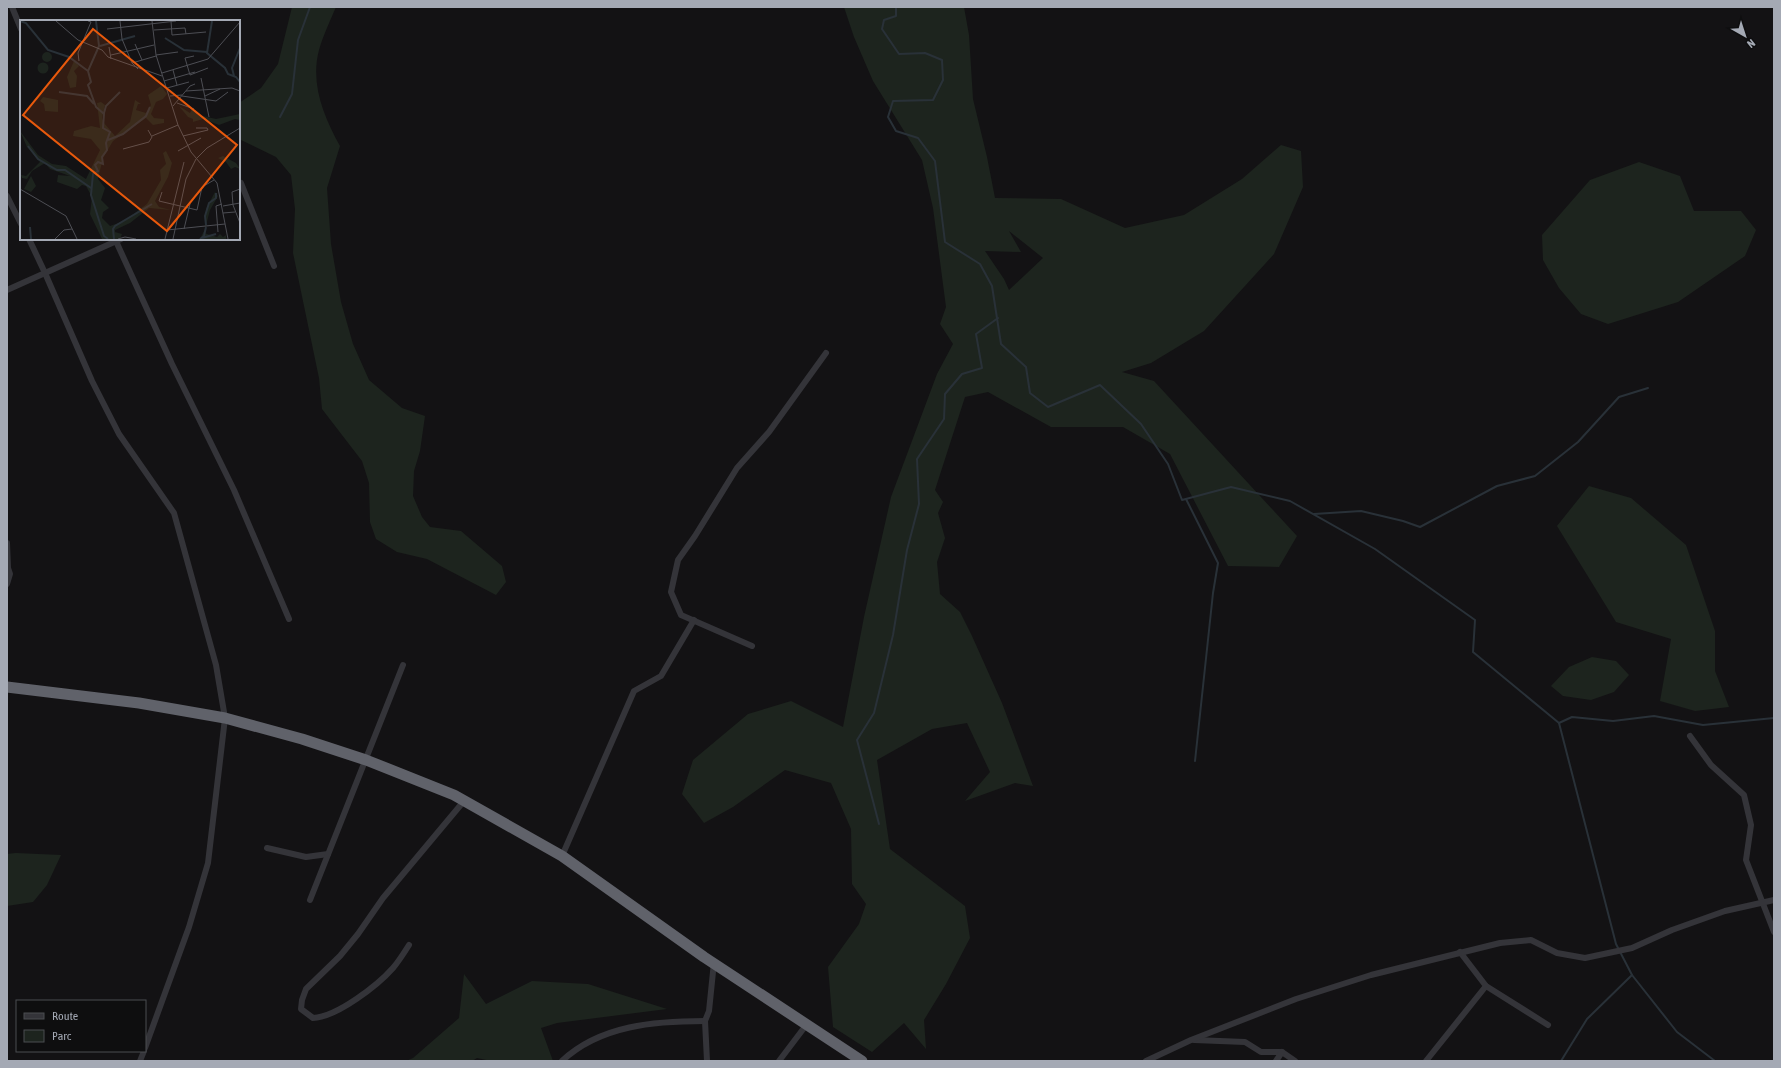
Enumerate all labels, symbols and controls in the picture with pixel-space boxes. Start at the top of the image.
north arrow [1725,16,1765,56]
inset map [20,20,240,240]
text: N [1745,37,1758,50]
legend [16,1000,146,1052]
text: Route [52,1009,78,1023]
text: Parc [52,1029,72,1043]

